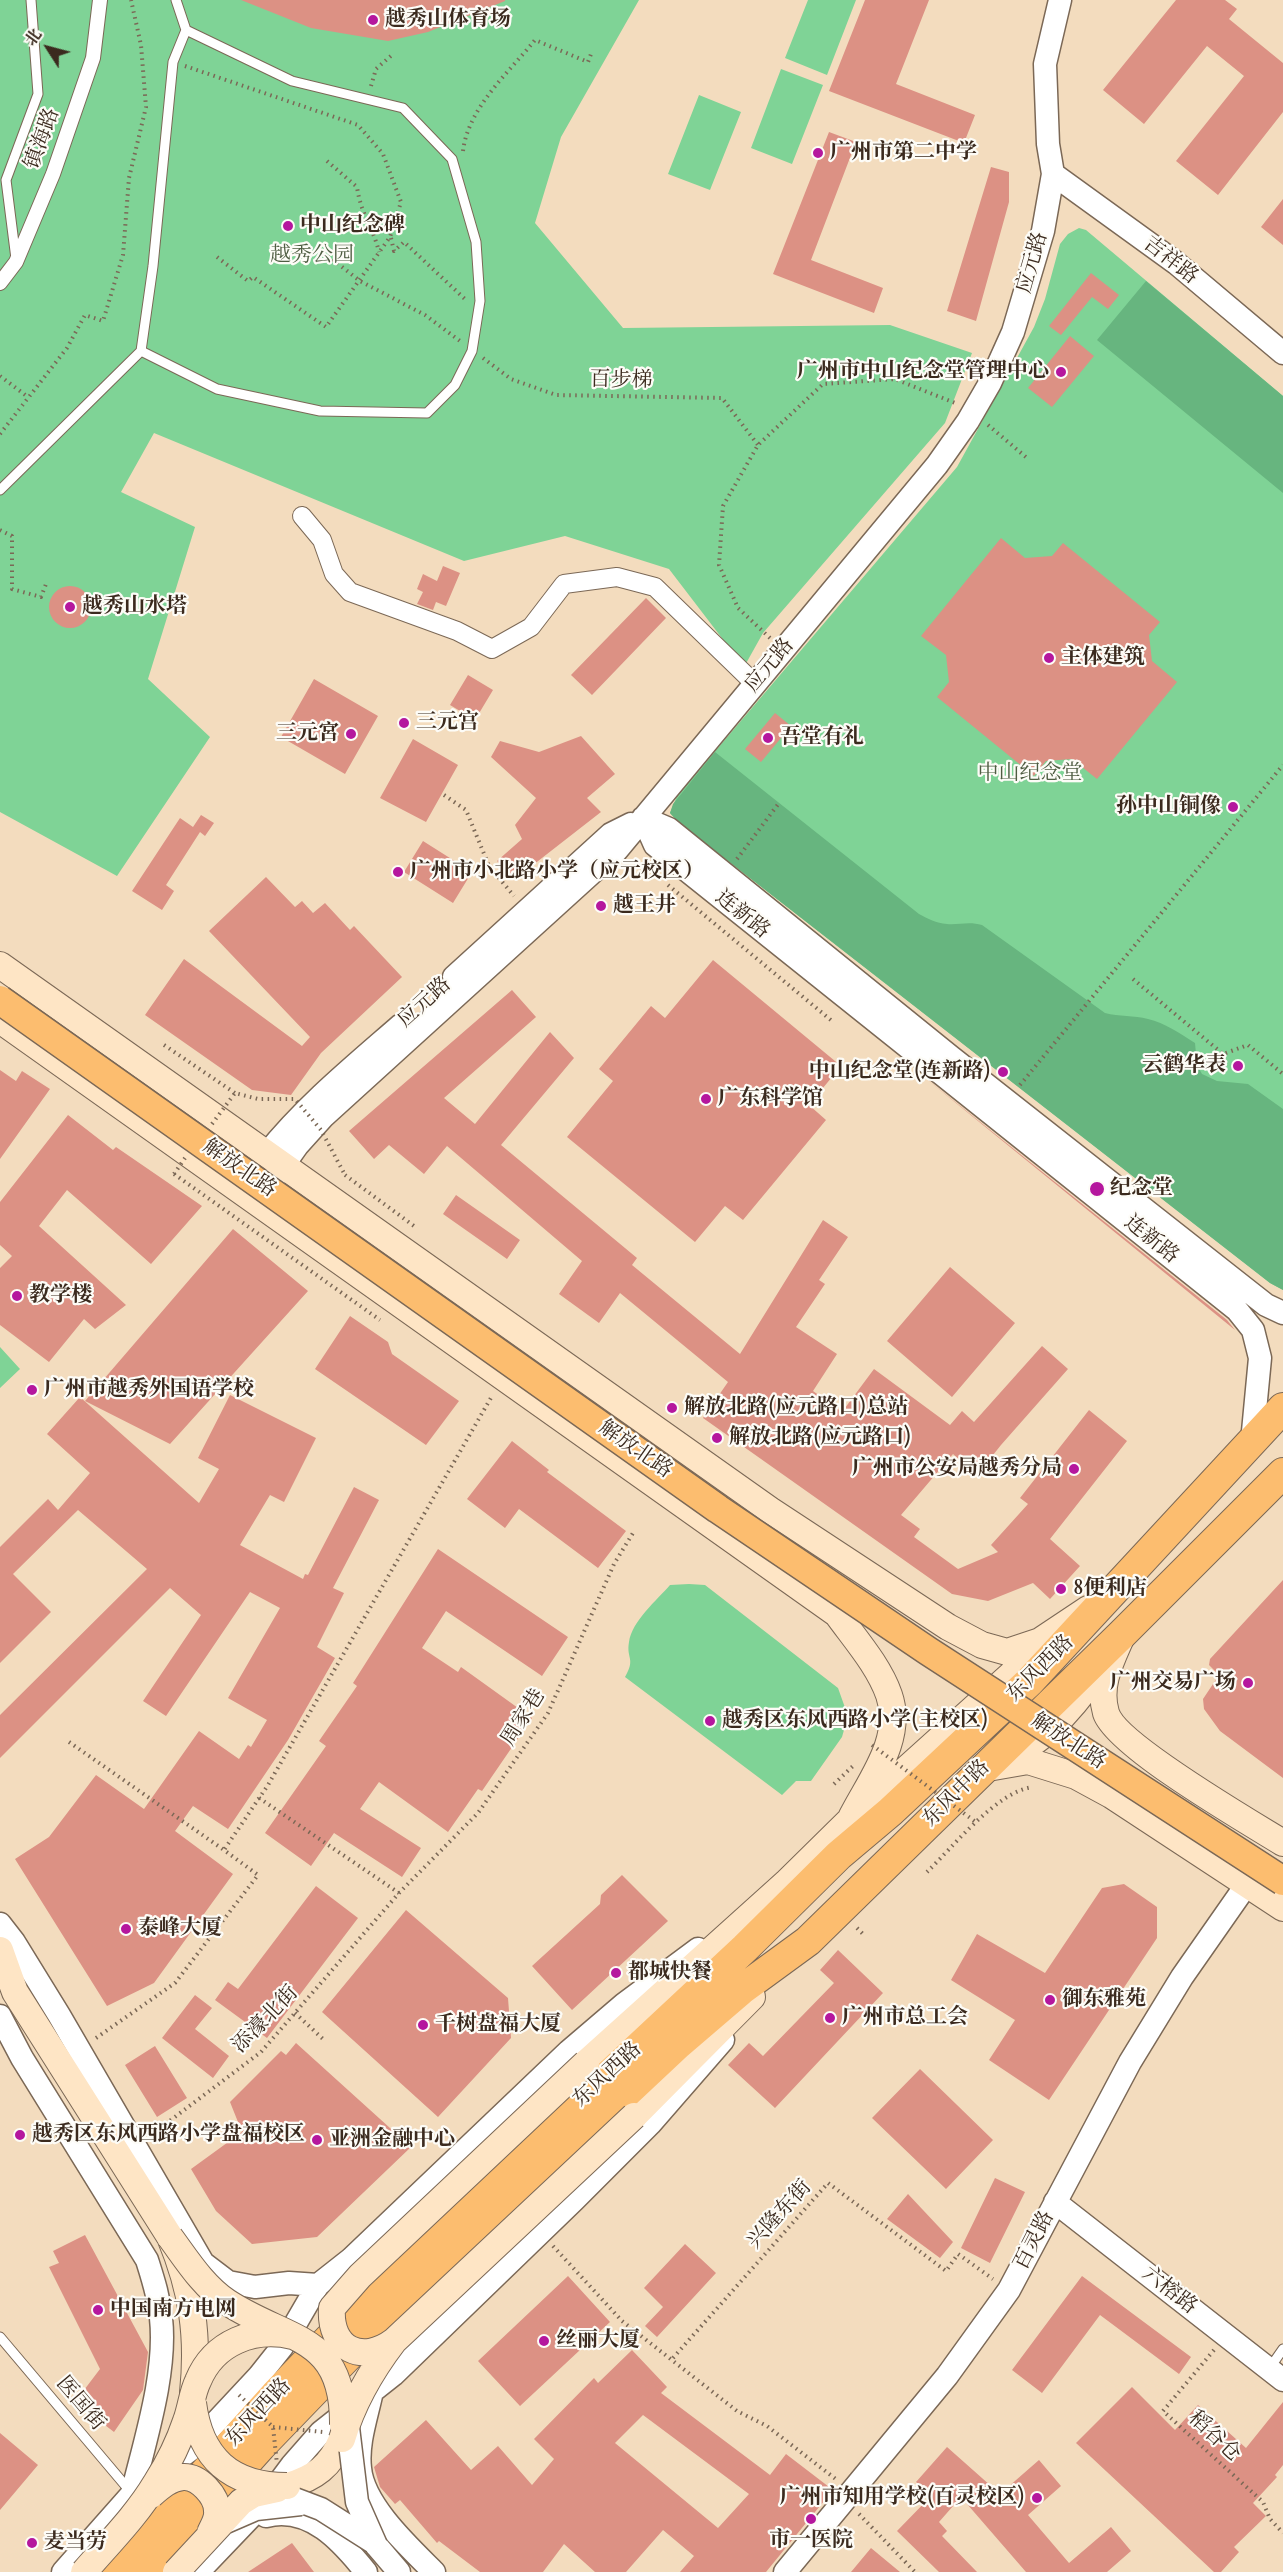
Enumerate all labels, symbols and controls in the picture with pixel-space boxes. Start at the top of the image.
place label: 越秀山体育场 [385,7,511,33]
marker: 越秀山体育场 [366,13,380,27]
north arrow [18,18,78,78]
text: 北 [20,24,47,50]
street label: 镇海路 [20,105,66,173]
place label: 广州市第二中学 [830,140,977,166]
marker: 广州市第二中学 [811,146,825,160]
place label: 中山纪念碑 [300,213,405,239]
marker: 中山纪念碑 [281,219,295,233]
street label: 应元路 [1012,229,1054,297]
street label: 吉祥路 [1137,232,1203,290]
park label: 越秀公园 [270,243,354,269]
place label: 广州市中山纪念堂管理中心 [797,359,1049,385]
marker: 广州市中山纪念堂管理中心 [1054,365,1068,379]
street label: 百步梯 [589,368,653,394]
place label: 越秀山水塔 [82,594,187,620]
marker: 越秀山水塔 [63,600,77,614]
street label: 应元路 [740,634,800,698]
place label: 主体建筑 [1061,645,1145,671]
marker: 主体建筑 [1042,651,1056,665]
place label: 三元宫 [416,710,479,736]
marker: 三元宫 [397,716,411,730]
place label: 三元宮 [276,721,339,747]
place label: 吾堂有礼 [780,725,864,751]
marker: 三元宮 [344,727,358,741]
marker: 吾堂有礼 [761,731,775,745]
park label: 中山纪念堂 [978,761,1082,787]
place label: 孙中山铜像 [1116,794,1221,820]
marker: 孙中山铜像 [1226,800,1240,814]
place label: 广州市小北路小学（应元校区） [410,859,704,885]
marker: 广州市小北路小学（应元校区） [391,865,405,879]
street label: 连新路 [710,885,774,945]
place label: 越王井 [613,893,676,919]
marker: 越王井 [594,899,608,913]
street label: 应元路 [393,973,457,1033]
place label: 云鹤华表 [1142,1053,1226,1079]
place label: 中山纪念堂(连新路) [809,1059,991,1085]
marker: 云鹤华表 [1231,1059,1245,1073]
marker: 中山纪念堂(连新路) [996,1065,1010,1079]
place label: 广东科学馆 [718,1086,823,1112]
marker: 广东科学馆 [699,1092,713,1106]
street label: 解放北路 [197,1135,281,1203]
place label: 纪念堂 [1110,1176,1173,1202]
marker: 纪念堂 [1088,1180,1106,1198]
street label: 连新路 [1119,1210,1183,1270]
place label: 教学楼 [29,1283,92,1309]
marker: 教学楼 [10,1289,24,1303]
place label: 广州市越秀外国语学校 [44,1377,254,1403]
marker: 广州市越秀外国语学校 [25,1383,39,1397]
place label: 解放北路(应元路口)总站 [684,1395,908,1421]
marker: 解放北路(应元路口)总站 [665,1401,679,1415]
street label: 解放北路 [593,1416,677,1484]
place label: 解放北路(应元路口) [729,1425,911,1451]
marker: 解放北路(应元路口) [710,1431,724,1445]
place label: 广州市公安局越秀分局 [852,1456,1062,1482]
marker: 广州市公安局越秀分局 [1067,1462,1081,1476]
place label: 8便利店 [1073,1576,1147,1602]
marker: 8便利店 [1054,1582,1068,1596]
street label: 东风西路 [1002,1630,1080,1708]
place label: 广州交易广场 [1110,1670,1236,1696]
marker: 广州交易广场 [1241,1676,1255,1690]
street label: 周家巷 [497,1685,551,1751]
place label: 越秀区东风西路小学(主校区) [722,1708,988,1734]
street label: 解放北路 [1026,1709,1110,1775]
marker: 越秀区东风西路小学(主校区) [703,1714,717,1728]
street label: 东风中路 [918,1755,996,1833]
place label: 泰峰大厦 [138,1916,222,1942]
marker: 泰峰大厦 [119,1922,133,1936]
place label: 都城快餐 [628,1960,712,1986]
marker: 都城快餐 [609,1966,623,1980]
street label: 添濠北街 [228,1981,304,2059]
place label: 御东雅苑 [1062,1987,1146,2013]
marker: 御东雅苑 [1043,1993,1057,2007]
place label: 广州市总工会 [842,2005,968,2031]
marker: 广州市总工会 [823,2011,837,2025]
place label: 千树盘福大厦 [435,2012,561,2038]
marker: 千树盘福大厦 [416,2018,430,2032]
street label: 东风西路 [569,2037,647,2113]
place label: 越秀区东风西路小学盘福校区 [32,2122,305,2148]
place label: 亚洲金融中心 [329,2127,455,2153]
marker: 越秀区东风西路小学盘福校区 [13,2128,27,2142]
marker: 亚洲金融中心 [310,2133,324,2147]
street label: 兴隆东街 [743,2175,817,2255]
street label: 百灵路 [1009,2207,1061,2275]
street label: 六榕路 [1136,2262,1202,2320]
place label: 中国南方电网 [110,2297,236,2323]
marker: 中国南方电网 [91,2303,105,2317]
place label: 丝丽大厦 [556,2328,640,2354]
marker: 丝丽大厦 [537,2334,551,2348]
street label: 医国街 [50,2372,110,2436]
street label: 东风西路 [221,2374,297,2452]
street label: 稻谷仓 [1182,2406,1246,2468]
place label: 广州市知用学校(百灵校区) [780,2485,1025,2511]
marker: 广州市知用学校(百灵校区) [1030,2491,1044,2505]
marker: 市一医院 [804,2512,818,2526]
place label: 市一医院 [769,2528,853,2554]
place label: 麦当劳 [44,2530,107,2556]
marker: 麦当劳 [25,2536,39,2550]

